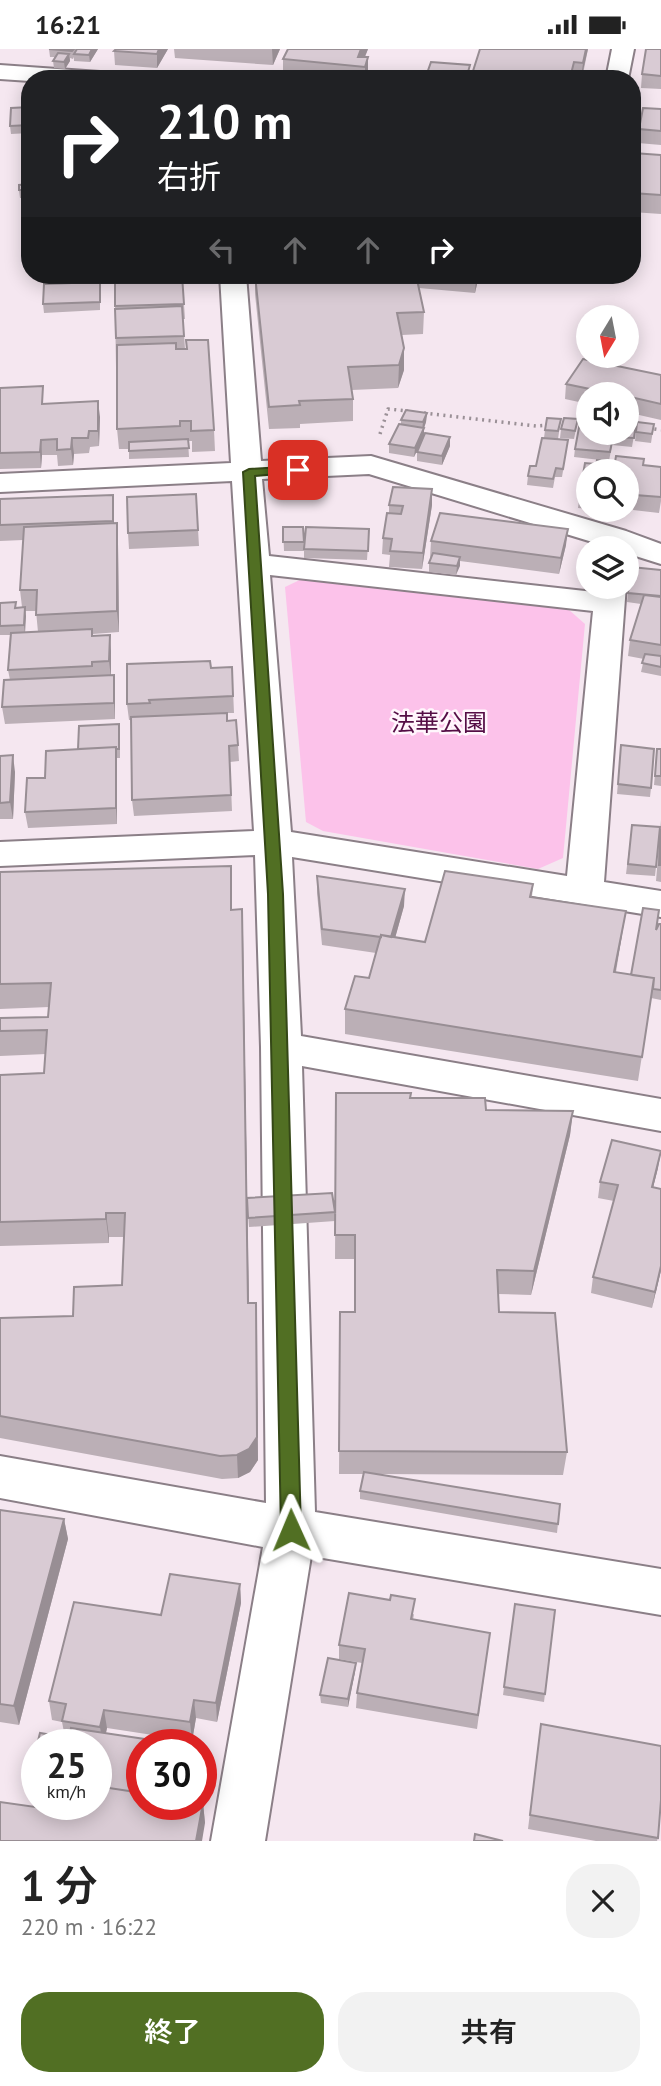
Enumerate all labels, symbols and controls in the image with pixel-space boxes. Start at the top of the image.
text: 16:21 [35,8,101,41]
text: 210 m [157,89,292,153]
icon: right [42,98,133,189]
text: 右折 [157,155,221,197]
icon: left [203,231,241,269]
icon: ahead [276,231,314,269]
icon: ahead [349,231,387,269]
icon: right [422,231,460,269]
north arrow [576,305,639,367]
map controls [576,305,639,599]
button: sound [576,382,639,445]
pin [268,440,328,500]
icon: arrive [279,451,317,489]
button: search [576,459,639,522]
button: layers [576,536,639,599]
park label: 法華公園 [391,707,487,738]
position arrow [254,1493,328,1567]
speed limit sign: 30 [126,1729,217,1820]
text: 25 [47,1742,86,1788]
text: km/h [47,1780,86,1803]
text: 1 分 [21,1858,97,1913]
button: close [566,1864,640,1938]
text: 220 m · 16:22 [21,1912,157,1941]
button: 終了 [21,1992,324,2072]
button: 共有 [338,1992,640,2072]

